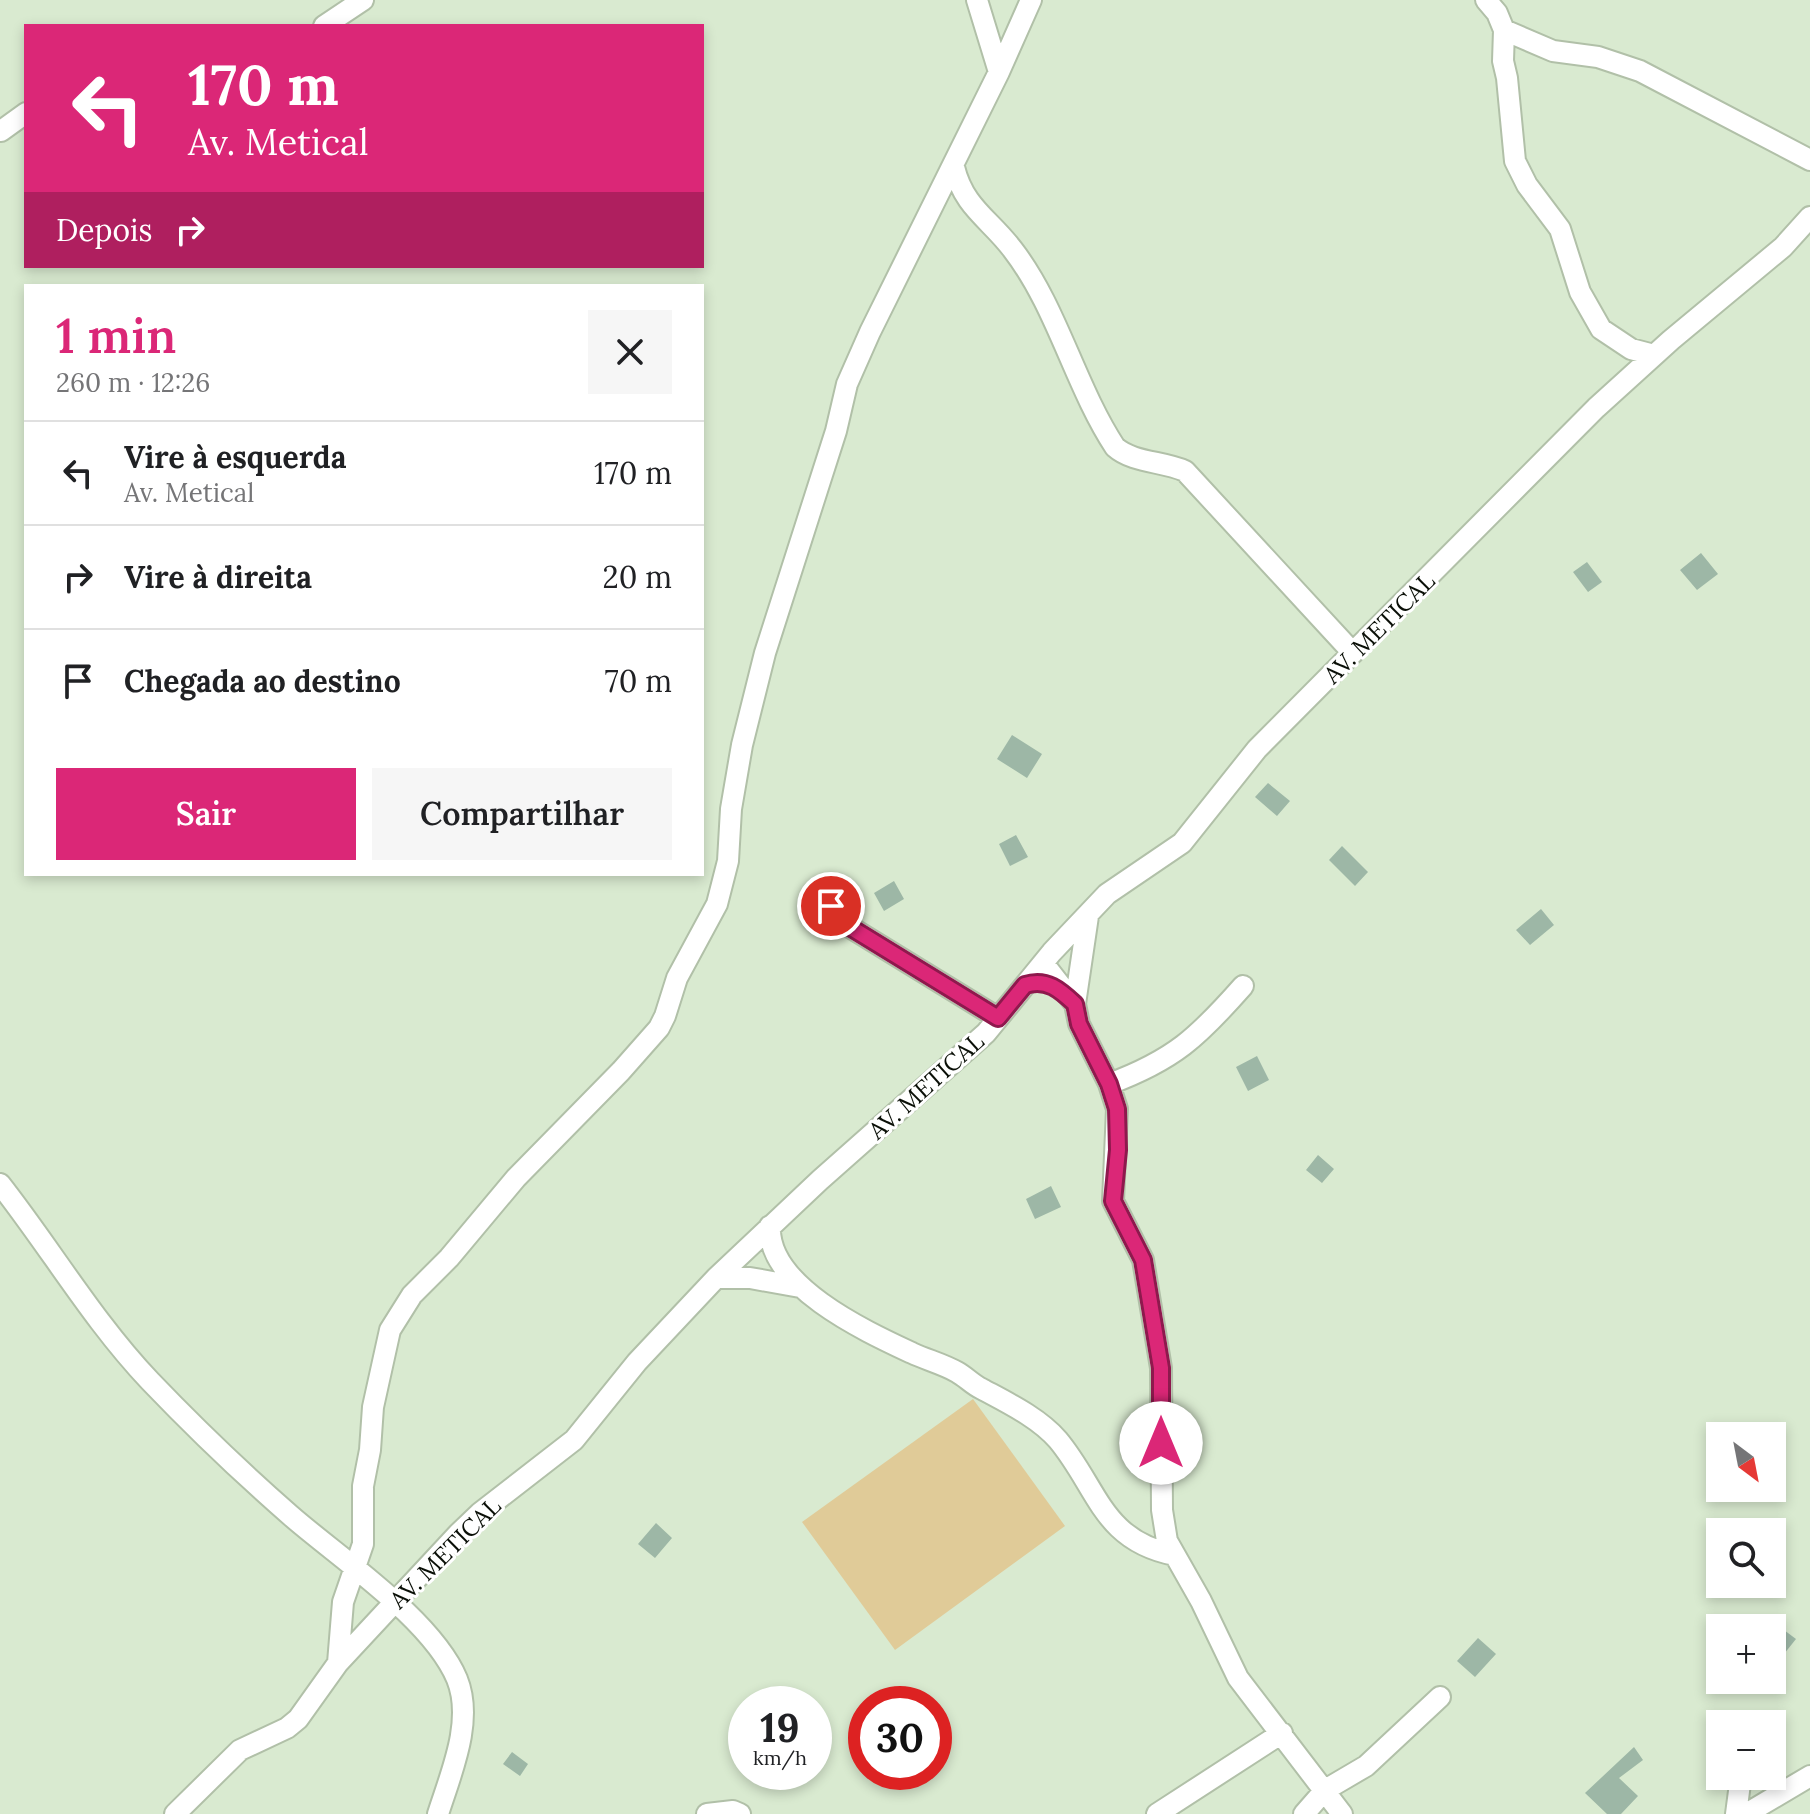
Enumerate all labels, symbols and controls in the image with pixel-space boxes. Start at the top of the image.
text: 170 m [188,49,339,120]
icon: left [56,56,160,160]
text: Av. Metical [188,119,368,165]
icon: right [168,208,212,252]
text: Depois [56,211,152,249]
text: 1 min [56,305,176,366]
button: close [588,310,672,394]
text: 260 m · 12:26 [56,366,210,399]
text: Vire à esquerda [124,438,346,476]
icon: left [56,451,100,495]
text: 170 m [594,454,672,492]
text: Av. Metical [124,476,254,509]
icon: right [56,555,100,599]
text: Vire à direita [124,558,312,596]
text: 20 m [603,558,672,596]
street label: AV. METICAL [1316,566,1441,691]
icon: arrive [56,659,100,703]
text: Chegada ao destino [124,662,401,700]
text: 70 m [605,662,672,700]
button: Sair [56,768,356,860]
button: Compartilhar [372,768,672,860]
pin [797,872,865,940]
icon: arrive [809,884,853,928]
street label: AV. METICAL [861,1026,990,1147]
position arrow [1119,1401,1203,1485]
north arrow [1706,1422,1786,1502]
map controls [1706,1422,1786,1790]
street label: AV. METICAL [382,1491,507,1616]
button: search [1706,1518,1786,1598]
button: + [1706,1614,1786,1694]
speed limit sign: 30 [848,1686,952,1790]
text: 19 [760,1702,800,1753]
button: − [1706,1710,1786,1790]
text: km/h [753,1745,807,1770]

